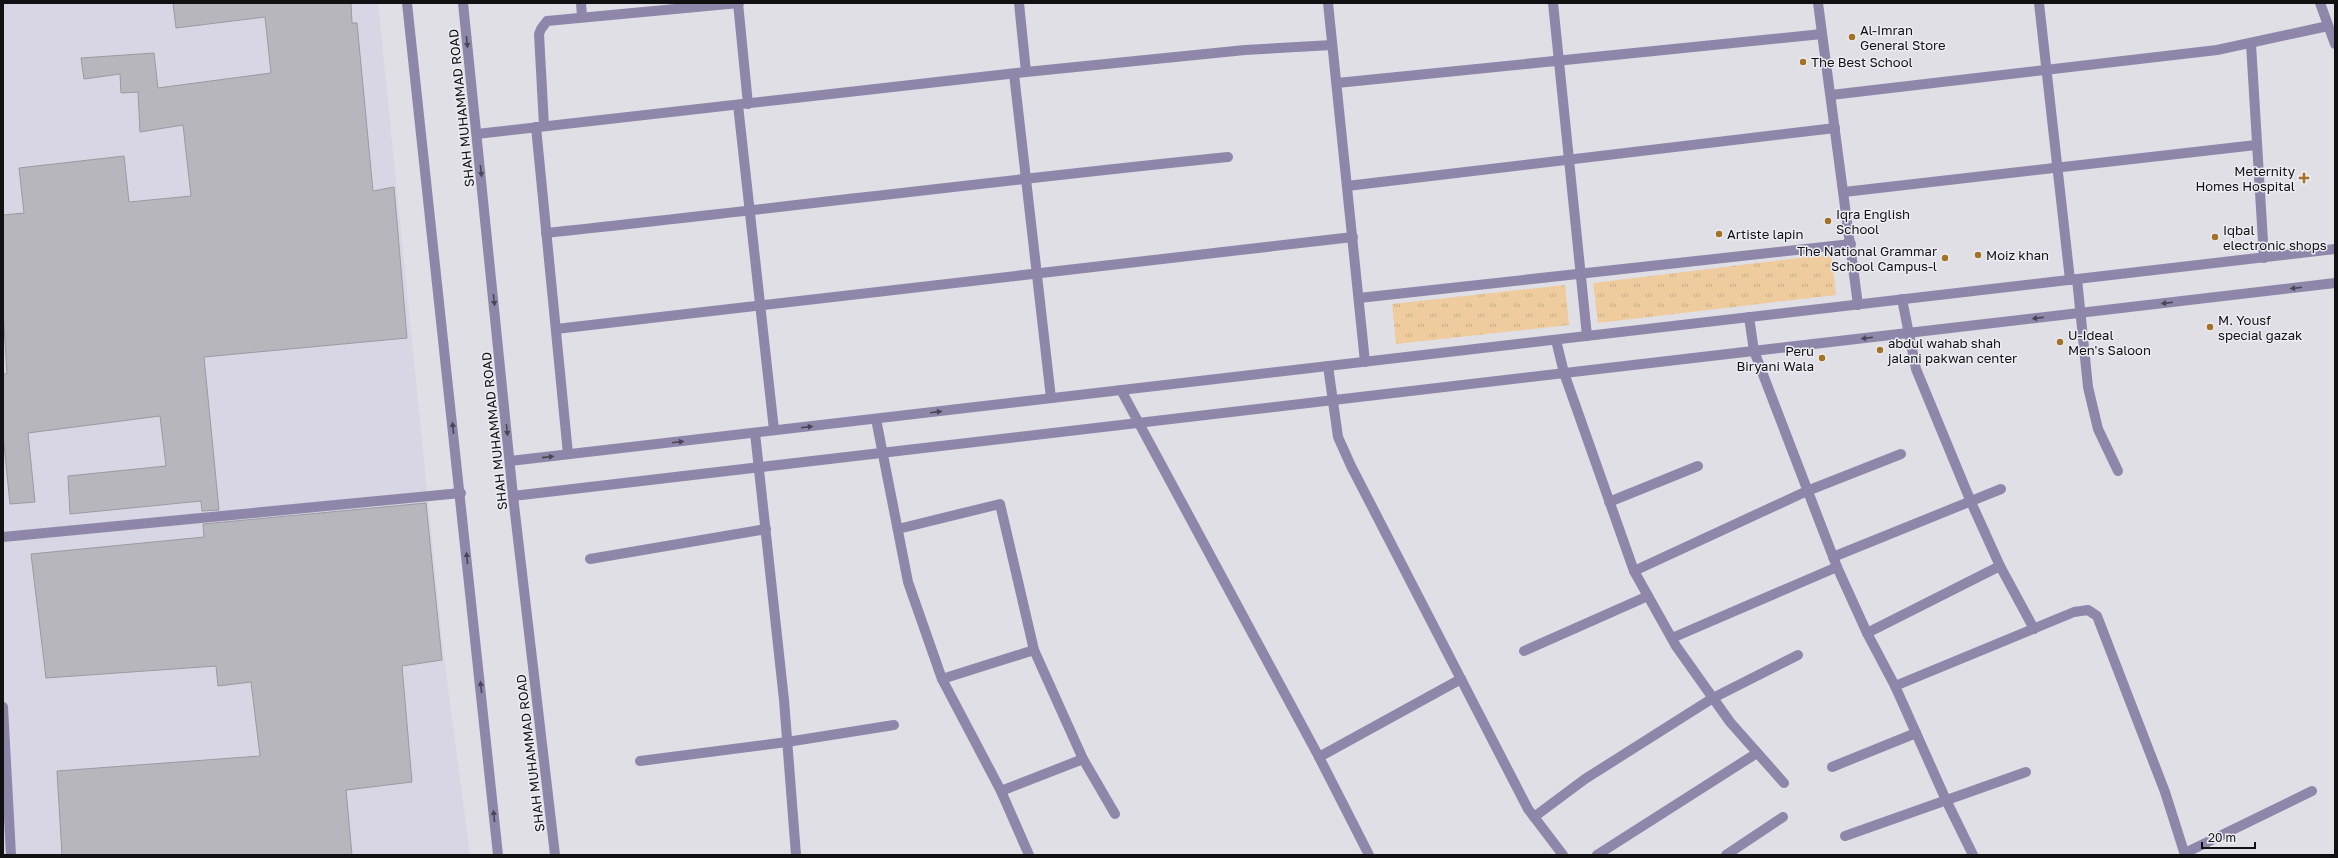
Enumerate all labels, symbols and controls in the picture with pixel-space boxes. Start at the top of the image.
place label: Al-Imran General Store [1860,22,1945,53]
street label: SHAH MUHAMMAD ROAD [445,28,477,188]
marker: Al-Imran General Store [1847,32,1857,42]
one-way arrow [464,36,471,48]
place label: The Best School [1811,54,1913,70]
marker: The Best School [1798,57,1808,67]
place label: Meternity Homes Hospital [2195,163,2296,194]
one-way arrow [477,165,484,177]
marker: Meternity Homes Hospital [2298,172,2310,184]
place label: Iqra English School [1836,206,1910,237]
marker: Iqra English School [1823,216,1833,226]
place label: Iqbal electronic shops [2223,222,2327,253]
place label: Artiste lapin [1727,226,1804,242]
marker: Artiste lapin [1714,229,1724,239]
marker: Iqbal electronic shops [2210,232,2220,242]
place label: The National Grammar School Campus-l [1797,243,1937,274]
place label: Moiz khan [1986,247,2049,263]
marker: Moiz khan [1973,250,1983,260]
marker: The National Grammar School Campus-l [1940,253,1950,263]
one-way arrow [2290,284,2302,291]
one-way arrow [490,294,497,306]
one-way arrow [2161,299,2173,306]
place label: M. Yousf special gazak [2218,312,2303,343]
one-way arrow [2032,315,2044,321]
marker: M. Yousf special gazak [2205,322,2215,332]
place label: U-Ideal Men's Saloon [2068,327,2151,358]
one-way arrow [1861,334,1873,341]
place label: abdul wahab shah jalani pakwan center [1887,335,2017,366]
marker: U-Ideal Men's Saloon [2055,337,2065,347]
place label: Peru Biryani Wala [1737,343,1814,374]
marker: abdul wahab shah jalani pakwan center [1875,345,1885,355]
street label: SHAH MUHAMMAD ROAD [478,351,510,511]
marker: Peru Biryani Wala [1817,353,1827,363]
one-way arrow [930,408,942,415]
one-way arrow [450,422,457,434]
one-way arrow [801,423,813,430]
one-way arrow [503,424,510,436]
one-way arrow [672,438,684,445]
one-way arrow [542,453,555,460]
one-way arrow [464,552,471,564]
street label: SHAH MUHAMMAD ROAD [512,673,548,833]
one-way arrow [478,681,484,693]
one-way arrow [491,810,498,822]
scale bar [2202,824,2255,850]
text: 20 m [2208,830,2236,845]

